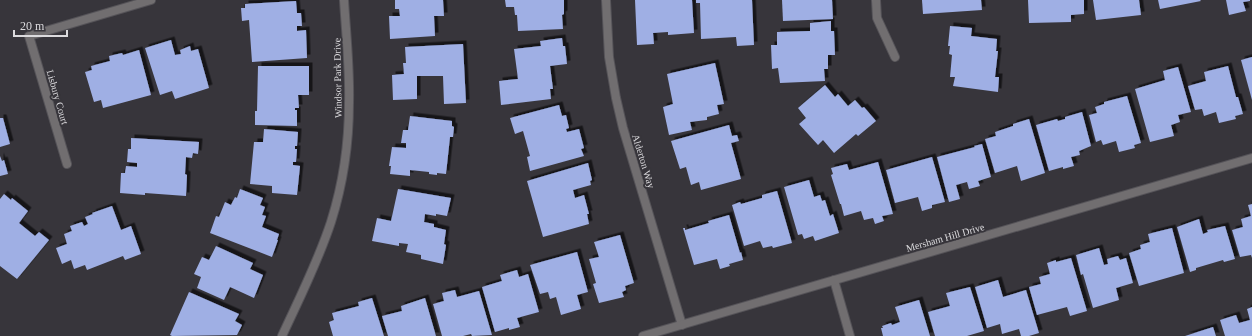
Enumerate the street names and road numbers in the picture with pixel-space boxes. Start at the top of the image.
street label: Windsor Park Drive [331,37,344,118]
street label: Lisbury Court [44,69,71,126]
street label: Alderton Way [630,133,657,190]
street label: Mersham Hill Drive [905,221,986,254]

